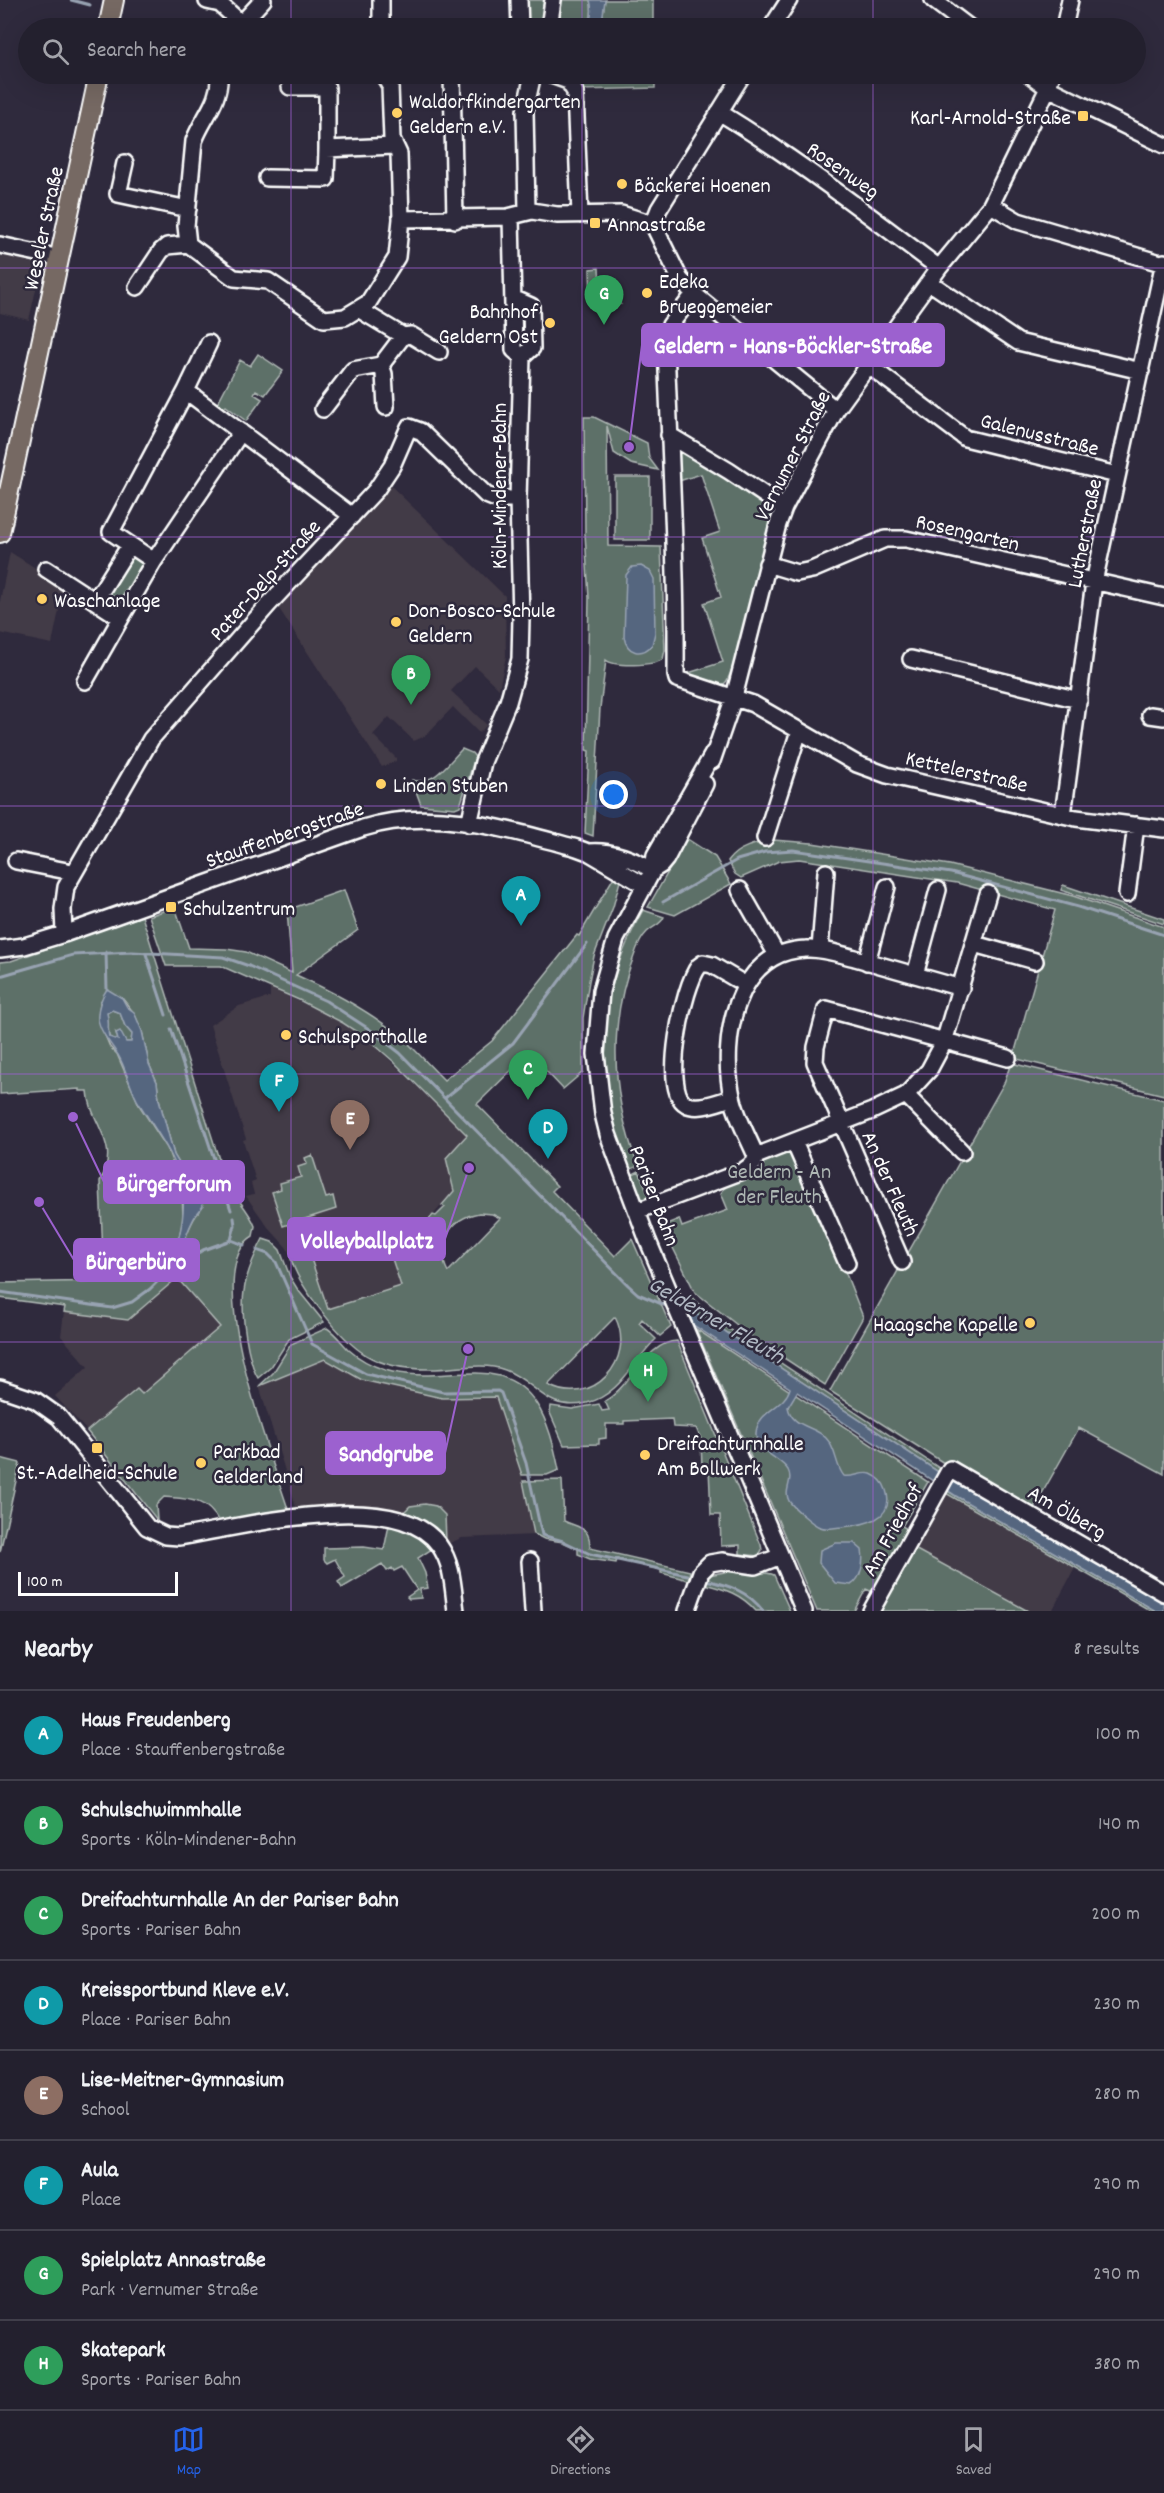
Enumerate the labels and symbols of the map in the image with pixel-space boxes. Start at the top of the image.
place label: Waldorfkindergarten Geldern e.V. [409,88,581,144]
place label: Karl-Arnold-Straße [910,104,1071,135]
marker: Waldorfkindergarten Geldern e.V. [390,106,404,120]
marker: Karl-Arnold-Straße [1076,109,1090,123]
street label: Rosenweg [799,135,885,208]
street label: Weseler Straße [17,164,74,293]
place label: Bäckerei Hoenen [634,172,771,203]
marker: Bäckerei Hoenen [615,177,629,191]
place label: Annastraße [607,211,706,242]
marker: Annastraße [588,216,602,230]
place label: Edeka Brueggemeier [659,268,773,324]
pin: G [584,276,624,325]
marker: Edeka Brueggemeier [640,286,654,300]
place label: Bahnhof Geldern Ost [439,298,539,354]
marker: Bahnhof Geldern Ost [543,316,557,330]
callout: Geldern - Hans-Böckler-Straße [642,324,944,366]
text: Geldern - Hans-Böckler-Straße [654,331,933,365]
street label: Vernumer Straße [748,386,840,527]
street label: Köln-Mindener-Bahn [486,403,517,569]
street label: Galenusstraße [977,407,1102,466]
street label: Lutherstraße [1061,476,1112,591]
street label: Rosengarten [912,507,1022,561]
street label: Pater-Delp-Straße [204,514,330,649]
place label: Waschanlage [54,587,160,618]
marker: Waschanlage [35,592,49,606]
place label: Don-Bosco-Schule Geldern [408,597,556,653]
marker: Don-Bosco-Schule Geldern [389,615,403,629]
pin: B [392,656,430,705]
street label: Kettelerstraße [902,744,1031,803]
place label: Linden Stuben [393,772,508,803]
marker: Linden Stuben [374,777,388,791]
your location [599,780,628,809]
street label: Stauffenbergstraße [202,795,368,878]
pin: A [502,876,540,926]
place label: Schulzentrum [183,895,295,926]
marker: Schulzentrum [164,900,178,914]
place label: Schulsporthalle [298,1023,427,1054]
marker: Schulsporthalle [279,1028,293,1042]
pin: C [508,1050,548,1100]
pin: F [260,1062,298,1112]
pin: E [330,1100,370,1150]
pin: D [528,1110,568,1159]
street label: An der Fleuth [852,1127,926,1242]
street label: Pariser Bahn [619,1141,686,1251]
park label: Geldern - An der Fleuth [727,1158,831,1214]
callout: Bürgerforum [104,1161,244,1203]
text: Bürgerforum [116,1169,232,1203]
callout: Volleyballplatz [288,1218,445,1260]
text: Volleyballplatz [300,1226,434,1260]
callout: Bürgerbüro [74,1239,199,1281]
text: Bürgerbüro [86,1247,187,1281]
water label: Gelderner Fleuth [641,1269,791,1375]
place label: Haagsche Kapelle [873,1311,1018,1342]
marker: Haagsche Kapelle [1023,1316,1037,1330]
pin: H [628,1352,668,1402]
place label: Dreifachturnhalle Am Bollwerk [657,1430,804,1486]
callout: Sandgrube [326,1432,445,1474]
place label: Parkbad Gelderland [213,1438,303,1494]
text: Sandgrube [339,1439,434,1473]
marker: St.-Adelheid-Schule [90,1441,104,1455]
marker: Dreifachturnhalle Am Bollwerk [638,1448,652,1462]
marker: Parkbad Gelderland [194,1456,208,1470]
place label: St.-Adelheid-Schule [17,1459,177,1490]
street label: Am Friedhof [856,1478,933,1583]
street label: Am Ölberg [1021,1479,1111,1549]
scale bar [18,1569,178,1596]

